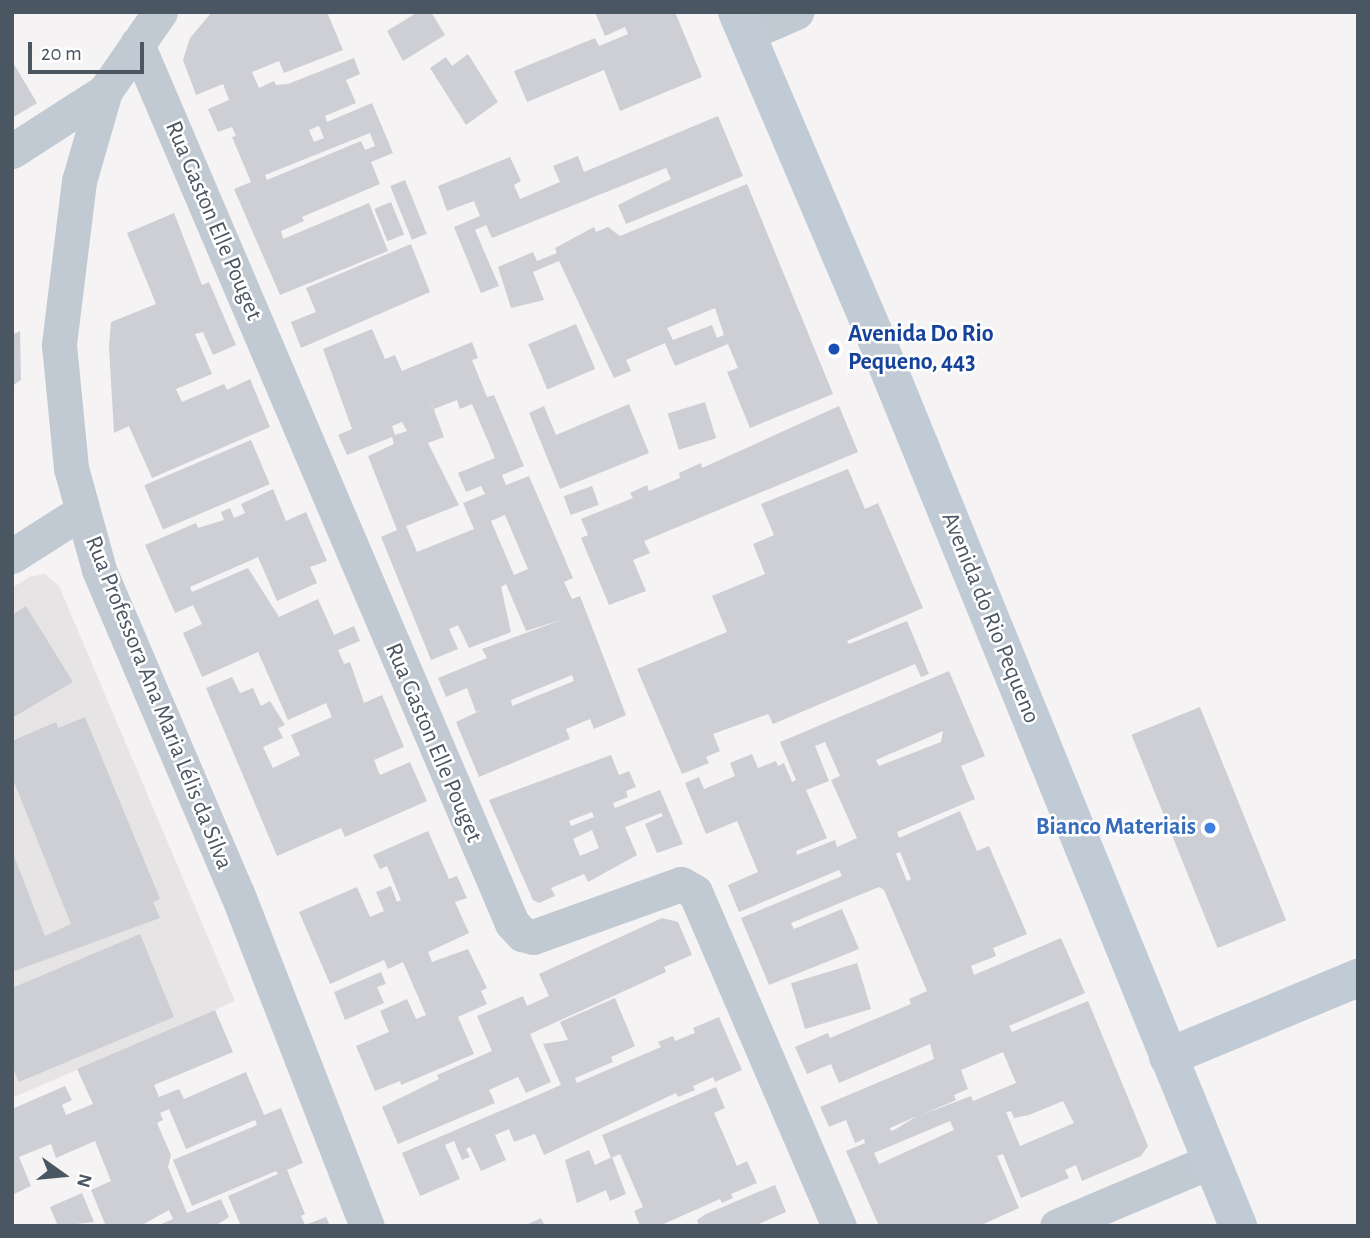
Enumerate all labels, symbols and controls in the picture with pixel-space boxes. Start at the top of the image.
scale bar [32,28,147,72]
text: 20 m [41,43,82,64]
street label: Rua Gaston Elle Pouget [158,117,268,325]
place label: Avenida Do Rio Pequeno, 443 [848,321,994,377]
marker: Avenida Do Rio Pequeno, 443 [826,341,842,357]
street label: Avenida do Rio Pequeno [934,508,1046,728]
street label: Rua Professora Ana Maria Lélis da Silva [78,532,238,874]
street label: Rua Gaston Elle Pouget [378,639,488,847]
place label: Bianco Materiais [1036,814,1196,842]
marker: Bianco Materiais [1202,820,1218,836]
north arrow [28,1140,98,1210]
text: N [73,1172,95,1189]

